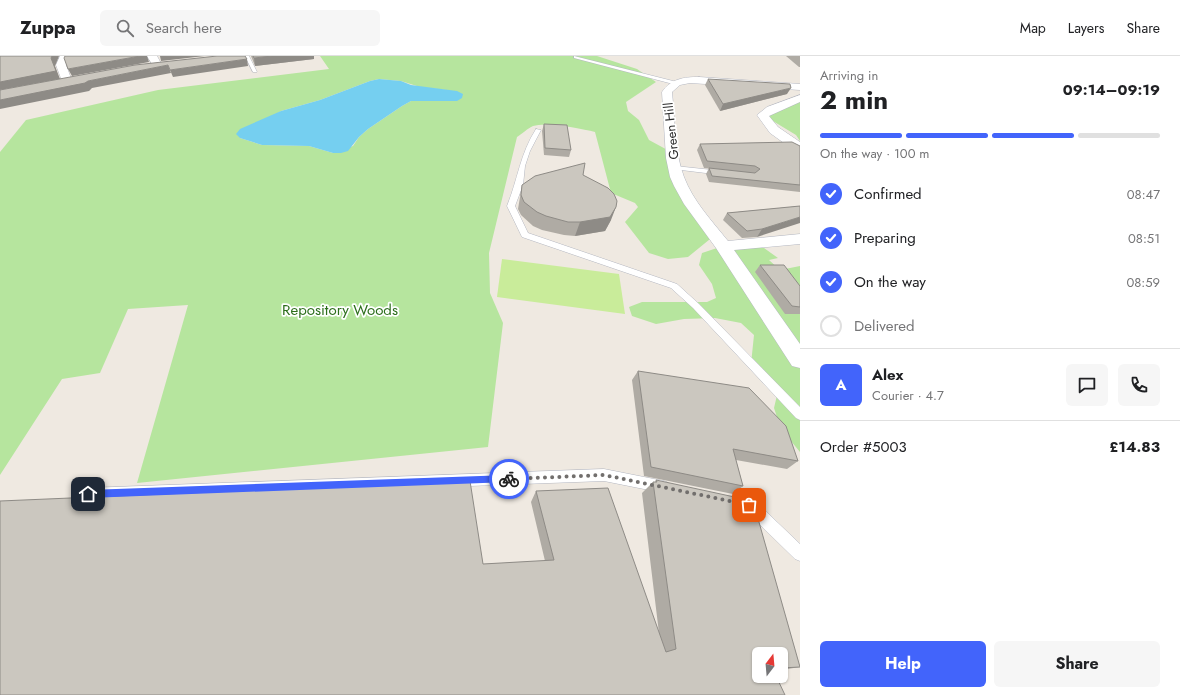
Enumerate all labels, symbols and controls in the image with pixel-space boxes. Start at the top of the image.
search box [100,10,380,46]
text: Zuppa [20,14,76,41]
icon: search [114,17,136,39]
text: Search here [146,17,222,39]
text: Map [1020,18,1046,38]
text: Layers [1068,18,1104,38]
text: Share [1126,18,1160,38]
text: Arriving in [820,66,878,85]
text: 09:14–09:19 [1063,79,1160,101]
text: 2 min [820,81,888,119]
street label: Green Hill [659,102,683,160]
text: On the way · 100 m [820,144,929,163]
icon: check [820,183,842,205]
text: Confirmed [854,183,922,205]
text: 08:47 [1127,185,1160,204]
icon: check [820,227,842,249]
text: Preparing [854,227,916,249]
text: 08:51 [1128,229,1160,248]
icon: check [820,271,842,293]
text: On the way [854,271,926,293]
text: 08:59 [1126,273,1160,292]
park label: Repository Woods [282,299,398,321]
text: Delivered [854,315,915,337]
text: Alex [872,364,903,386]
button: chat [1066,364,1108,406]
button: phone [1118,364,1160,406]
text: A [835,374,847,396]
text: Courier · 4.7 [872,386,944,405]
text: Order #5003 [820,436,907,458]
text: £14.83 [1109,436,1160,458]
courier [489,459,529,499]
icon: bike [498,468,520,490]
pin [71,477,105,511]
icon: home [77,483,99,505]
pin [732,488,766,522]
icon: bag [738,494,760,516]
button: Help [820,641,986,687]
button: Share [994,641,1160,687]
north arrow [752,647,788,683]
map controls [752,647,788,683]

